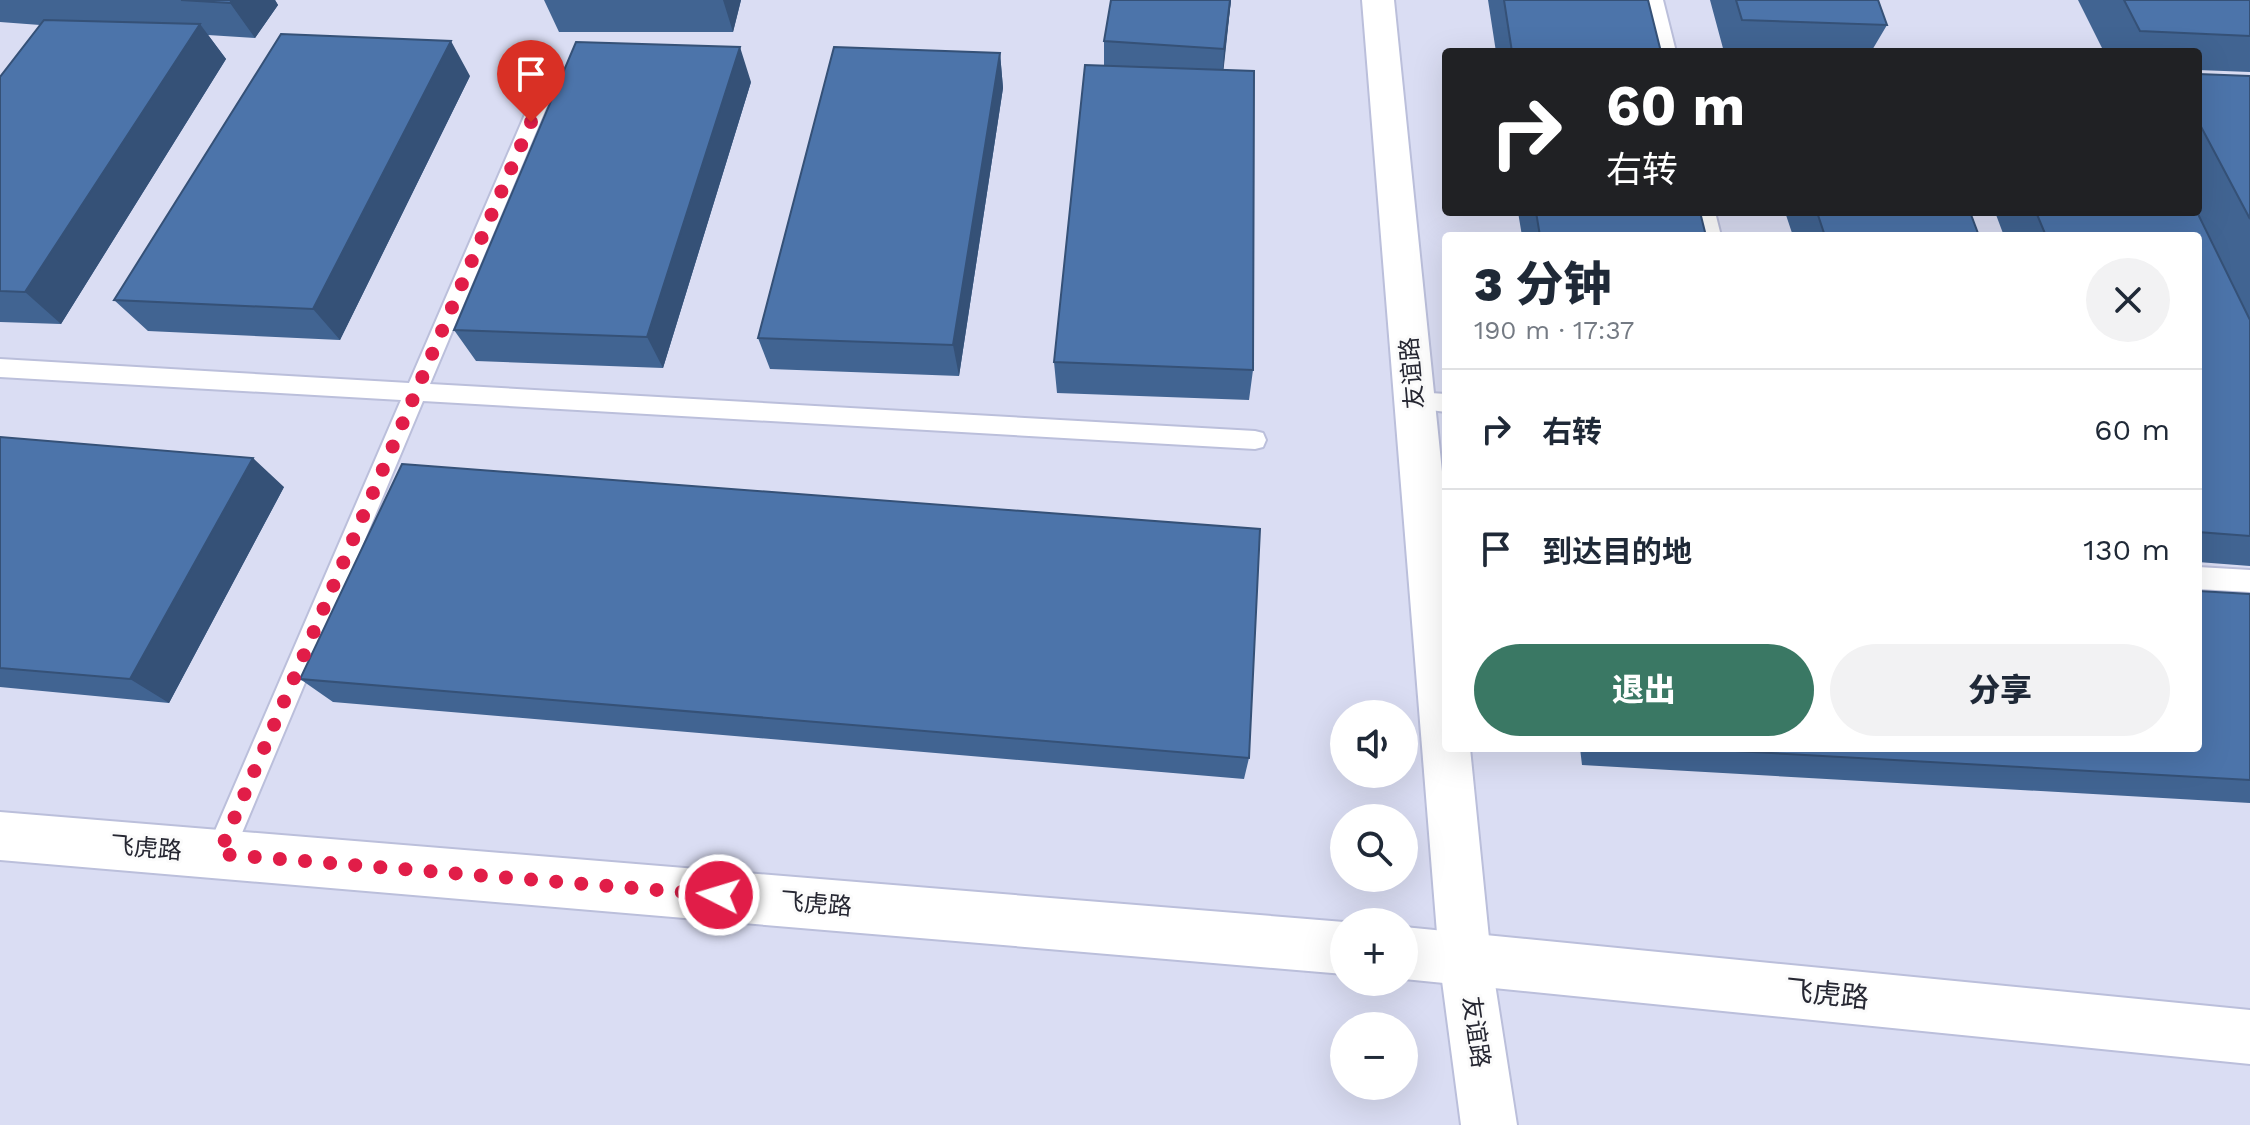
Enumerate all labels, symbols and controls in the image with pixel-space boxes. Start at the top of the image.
pin [497,40,565,122]
icon: arrive [509,52,553,96]
text: 60 m [1606,73,1745,139]
icon: right [1474,80,1578,184]
text: 右转 [1606,149,1678,191]
text: 3 分钟 [1474,256,1611,313]
button: close [2086,258,2170,342]
text: 190 m · 17:37 [1474,315,1634,345]
street label: 友谊路 [1395,336,1429,410]
icon: right [1474,407,1518,451]
text: 60 m [2094,412,2170,447]
text: 右转 [1542,414,1602,449]
icon: arrive [1474,527,1518,571]
text: 130 m [2083,532,2170,567]
text: 到达目的地 [1542,534,1692,569]
button: 退出 [1474,644,1814,736]
button: 分享 [1830,644,2170,736]
map controls [1330,700,1418,1100]
button: sound [1330,700,1418,788]
button: search [1330,804,1418,892]
street label: 飞虎路 [109,831,183,865]
position arrow [677,853,761,937]
street label: 飞虎路 [779,887,853,921]
button: + [1330,908,1418,996]
street label: 飞虎路 [1783,973,1871,1015]
street label: 友谊路 [1457,994,1495,1070]
button: − [1330,1012,1418,1100]

